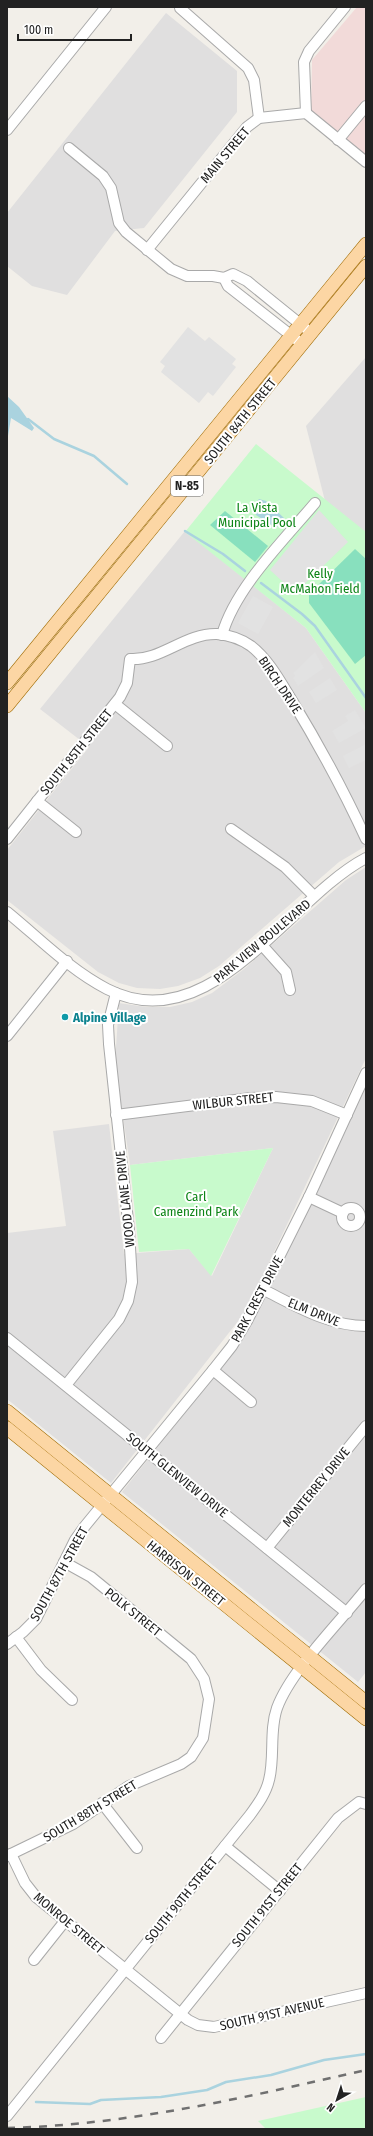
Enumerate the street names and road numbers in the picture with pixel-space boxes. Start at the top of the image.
street label: MAIN STREET [197,124,253,186]
street label: SOUTH 84TH STREET [201,375,279,467]
road number: N-85 [171,476,203,496]
street label: BIRCH DRIVE [255,654,305,716]
street label: SOUTH 85TH STREET [37,706,115,798]
street label: PARK VIEW BOULEVARD [211,896,313,986]
street label: WILBUR STREET [192,1089,274,1113]
street label: WOOD LANE DRIVE [112,1150,138,1248]
street label: PARK CREST DRIVE [228,1253,286,1345]
street label: ELM DRIVE [286,1295,342,1329]
street label: SOUTH GLENVIEW DRIVE [123,1429,231,1521]
street label: MONTERREY DRIVE [279,1444,353,1530]
street label: SOUTH 87TH STREET [27,1524,91,1624]
street label: HARRISON STREET [144,1537,228,1609]
street label: POLK STREET [102,1585,164,1639]
street label: SOUTH 88TH STREET [41,1777,139,1845]
street label: SOUTH 90TH STREET [142,1854,220,1946]
street label: SOUTH 91ST STREET [229,1860,305,1950]
street label: MONROE STREET [31,1889,107,1957]
street label: SOUTH 91ST AVENUE [218,1995,326,2033]

